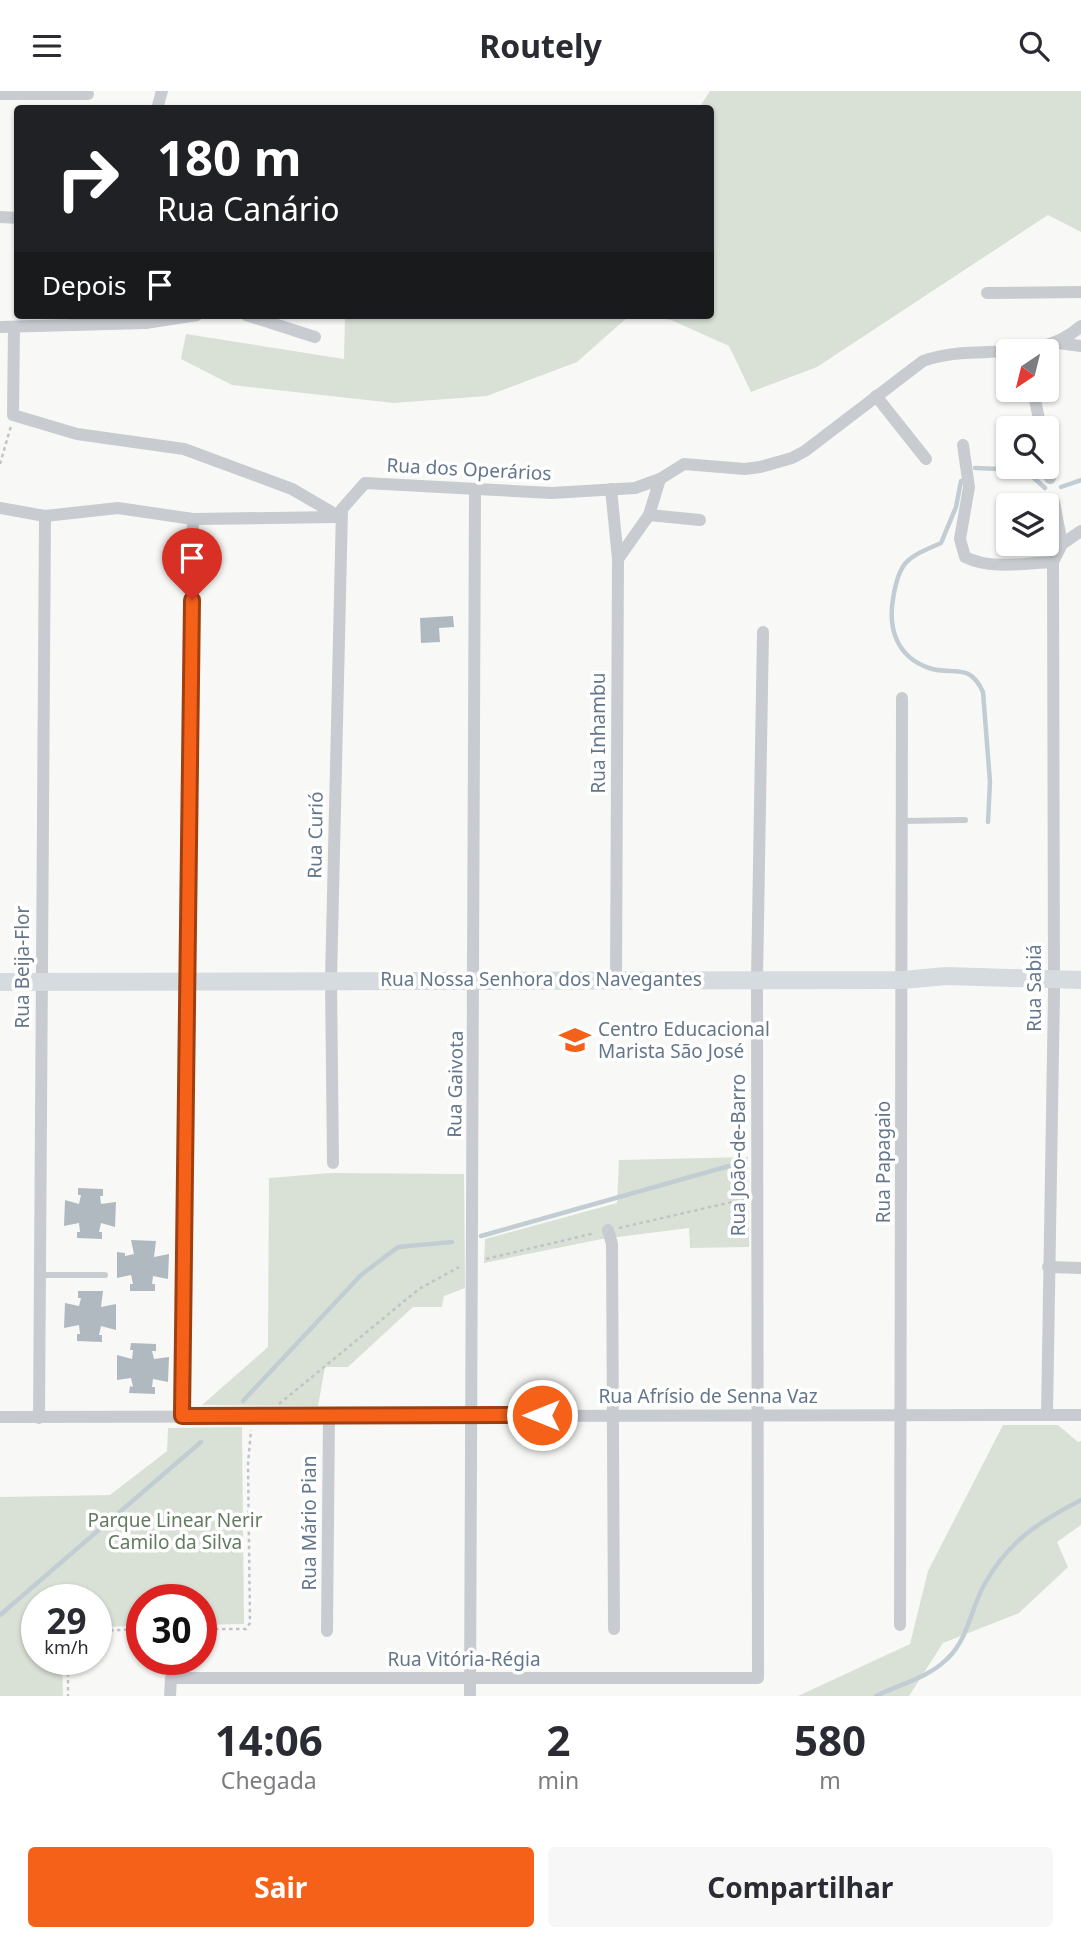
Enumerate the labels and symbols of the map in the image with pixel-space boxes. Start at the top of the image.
north arrow [996,339,1059,403]
street label: Rua dos Operários [386,452,552,486]
pin [162,528,222,600]
street label: Rua Inhambu [585,673,611,793]
street label: Rua Curió [301,791,329,879]
street label: Rua Beija-Flor [9,905,35,1028]
street label: Rua Sabiá [1021,944,1047,1032]
street label: Rua Nossa Senhora dos Navegantes [380,966,702,992]
place label: Centro Educacional Marista São José [598,1016,770,1064]
school or university icon: Centro Educacional Marista São José [558,1023,592,1057]
street label: Rua Gaivota [441,1030,469,1138]
street label: Rua João-de-Barro [725,1074,751,1236]
street label: Rua Papagaio [870,1101,896,1223]
position arrow [505,1378,579,1452]
street label: Rua Afrísio de Senna Vaz [598,1383,818,1409]
street label: Rua Mário Pian [296,1455,322,1591]
park label: Parque Linear Nerir Camilo da Silva [87,1507,263,1555]
speed limit sign: 30 [126,1584,217,1675]
street label: Rua Vitória-Régia [387,1646,541,1672]

